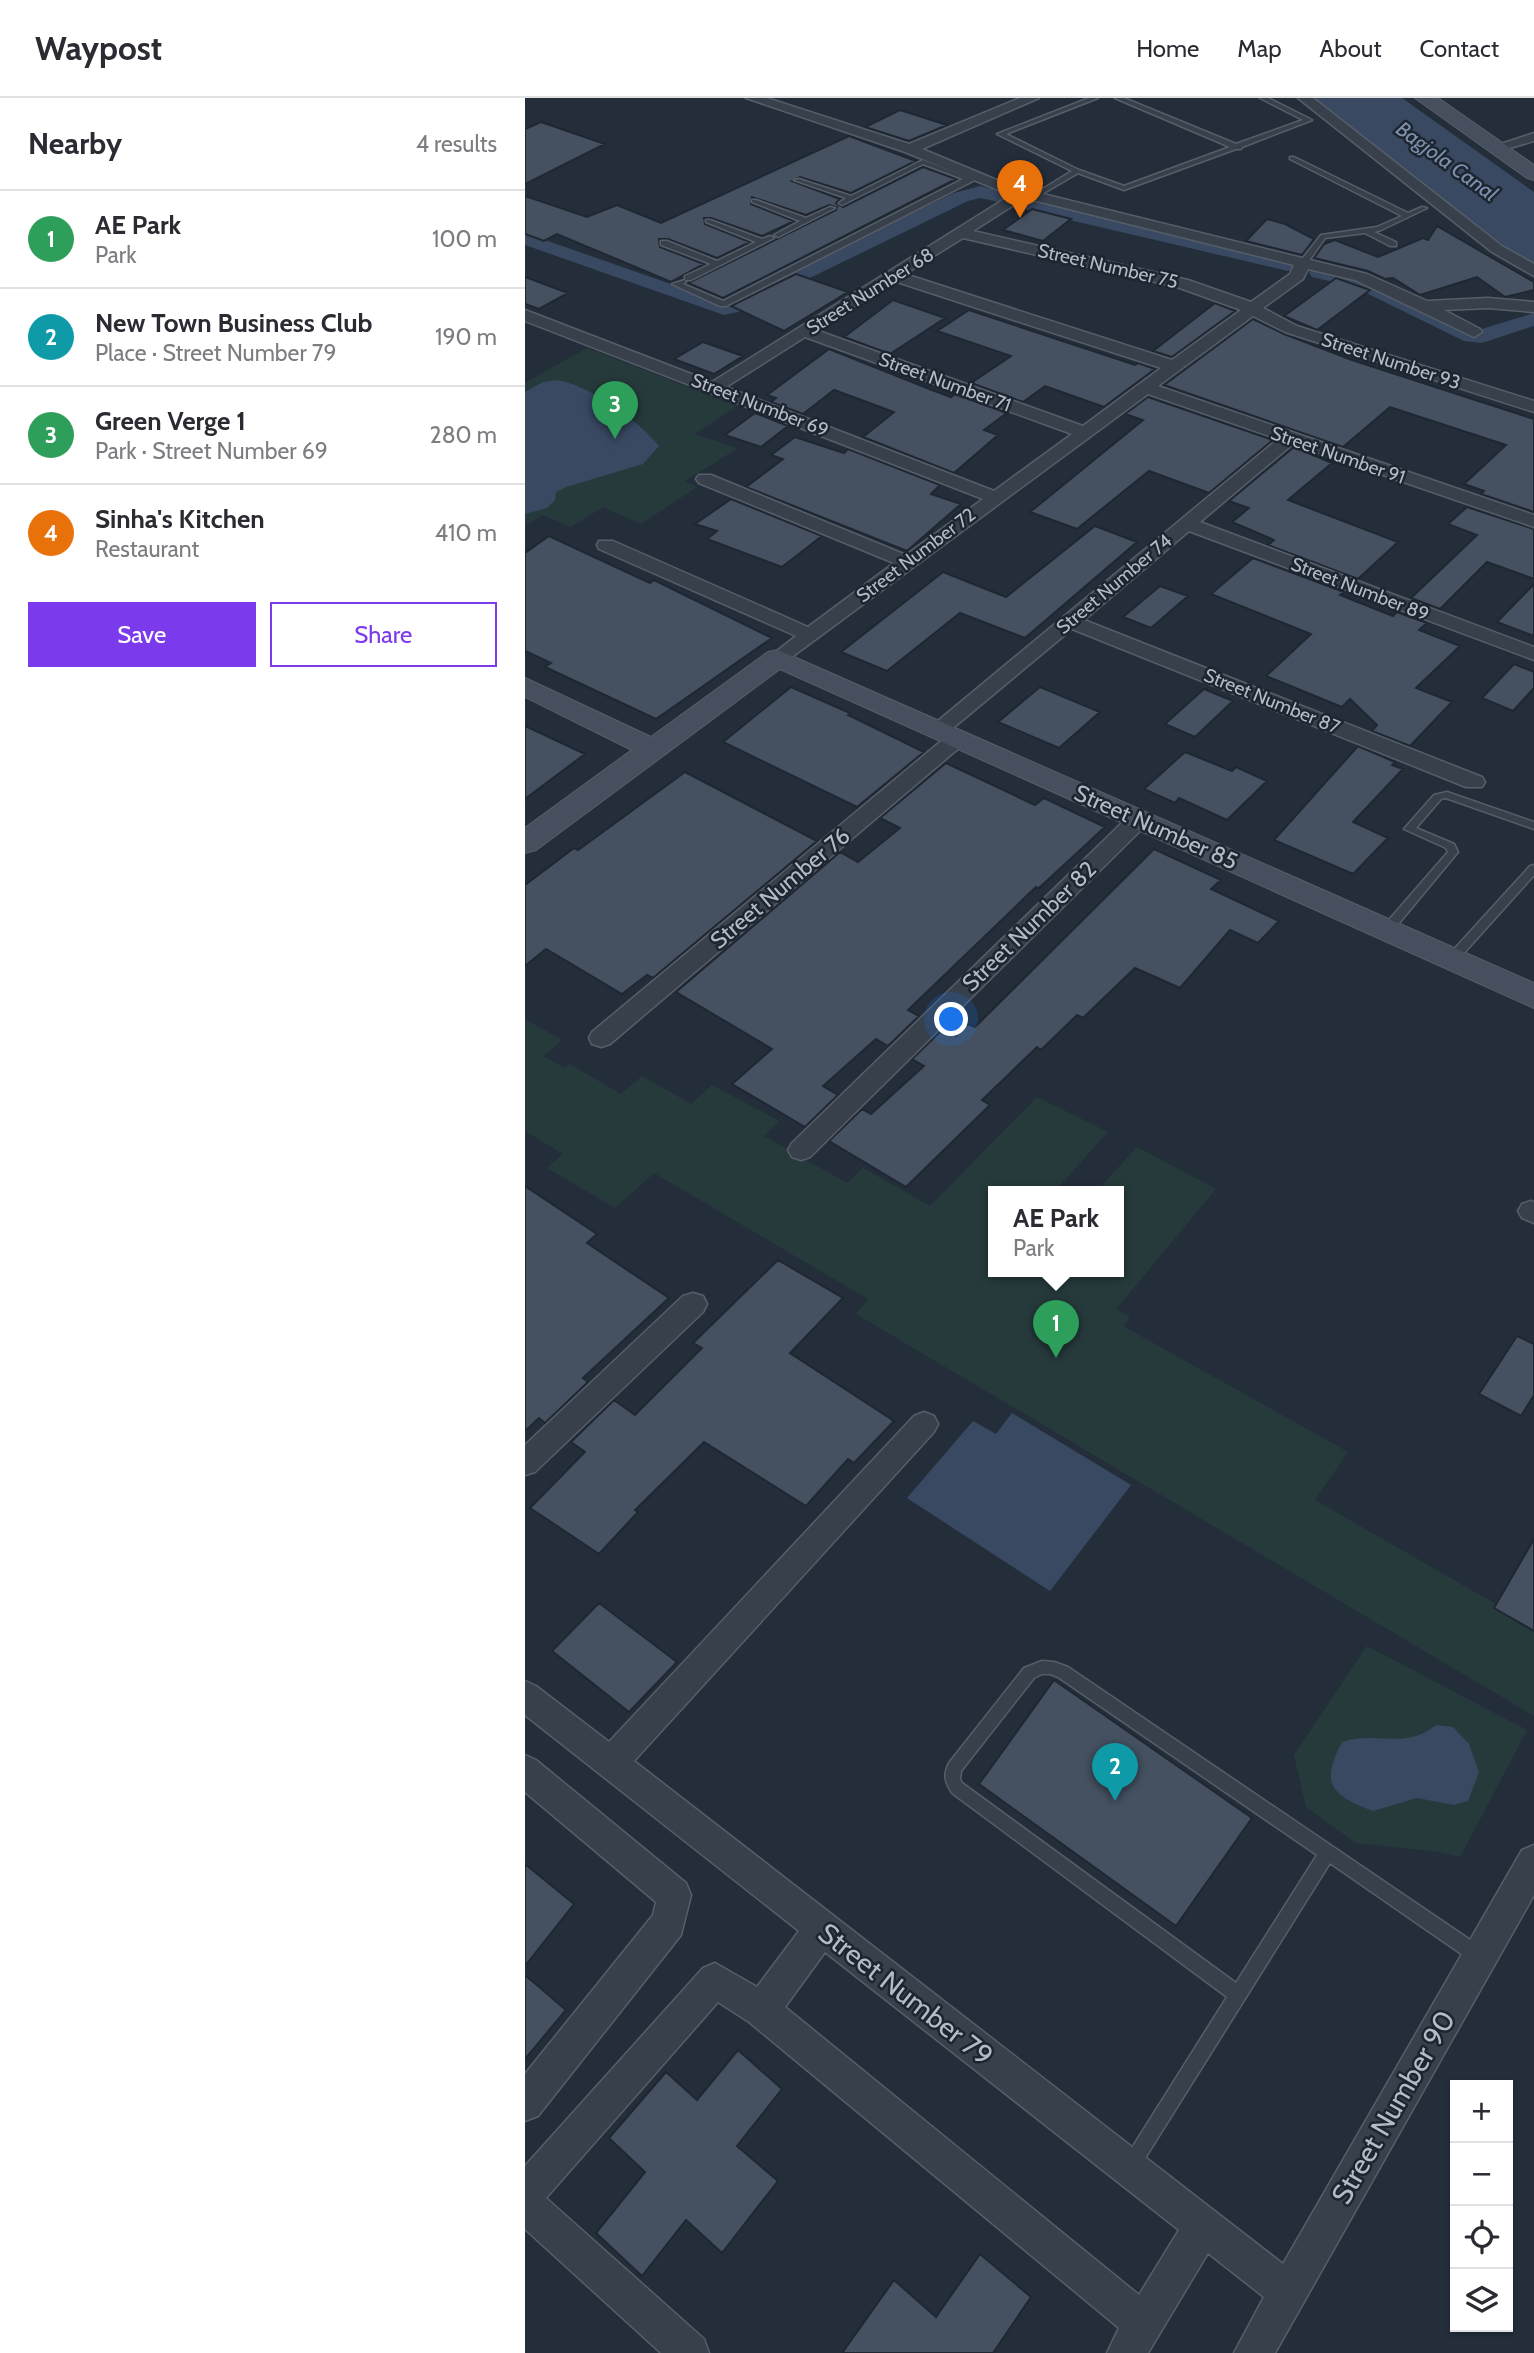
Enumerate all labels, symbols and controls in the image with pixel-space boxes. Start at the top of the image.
text: Waypost [35,28,162,68]
text: Home [1136,34,1199,63]
text: Map [1237,34,1282,63]
text: About [1320,34,1382,63]
text: Contact [1420,34,1499,63]
water label: Bagjola Canal [1391,116,1503,207]
text: Nearby [28,125,122,162]
text: 4 results [416,130,497,158]
pin: 4 [997,160,1043,218]
text: AE Park [95,209,181,241]
text: 1 [47,225,55,253]
text: 100 m [432,225,497,253]
street label: Street Number 75 [1036,239,1180,293]
text: Park [95,241,136,269]
street label: Street Number 68 [802,243,938,339]
text: New Town Business Club [95,307,372,339]
text: 2 [45,323,57,351]
text: 190 m [435,323,497,351]
street label: Street Number 93 [1319,328,1463,394]
text: Place · Street Number 79 [95,339,336,367]
street label: Street Number 71 [876,347,1014,417]
street label: Street Number 69 [688,368,832,442]
pin: 3 [592,381,638,439]
text: Green Verge 1 [95,405,246,437]
text: 3 [45,421,57,449]
text: 280 m [430,421,497,449]
street label: Street Number 91 [1268,421,1408,489]
text: Park · Street Number 69 [95,437,328,465]
text: Sinha's Kitchen [95,503,265,535]
street label: Street Number 72 [852,503,980,607]
text: 4 [44,519,58,547]
text: 410 m [435,519,497,547]
street label: Street Number 74 [1052,529,1176,639]
text: Restaurant [95,535,199,563]
street label: Street Number 89 [1288,552,1432,626]
button: Save [28,602,256,667]
button: Share [270,602,497,667]
street label: Street Number 87 [1201,663,1344,739]
street label: Street Number 85 [1070,778,1242,876]
street label: Street Number 76 [705,822,855,954]
street label: Street Number 82 [956,855,1102,997]
your location [934,1002,968,1036]
popup [988,1186,1124,1277]
text: AE Park [1013,1202,1099,1234]
text: Park [1013,1234,1054,1262]
pin: 1 [1033,1300,1079,1358]
pin: 2 [1092,1743,1138,1801]
street label: Street Number 79 [812,1915,1000,2073]
street label: Street Number 90 [1324,2004,1462,2210]
map controls [1450,2080,1513,2332]
button: + [1450,2080,1513,2143]
button: − [1450,2143,1513,2206]
button: locate [1450,2206,1513,2269]
button: layers [1450,2269,1513,2332]

